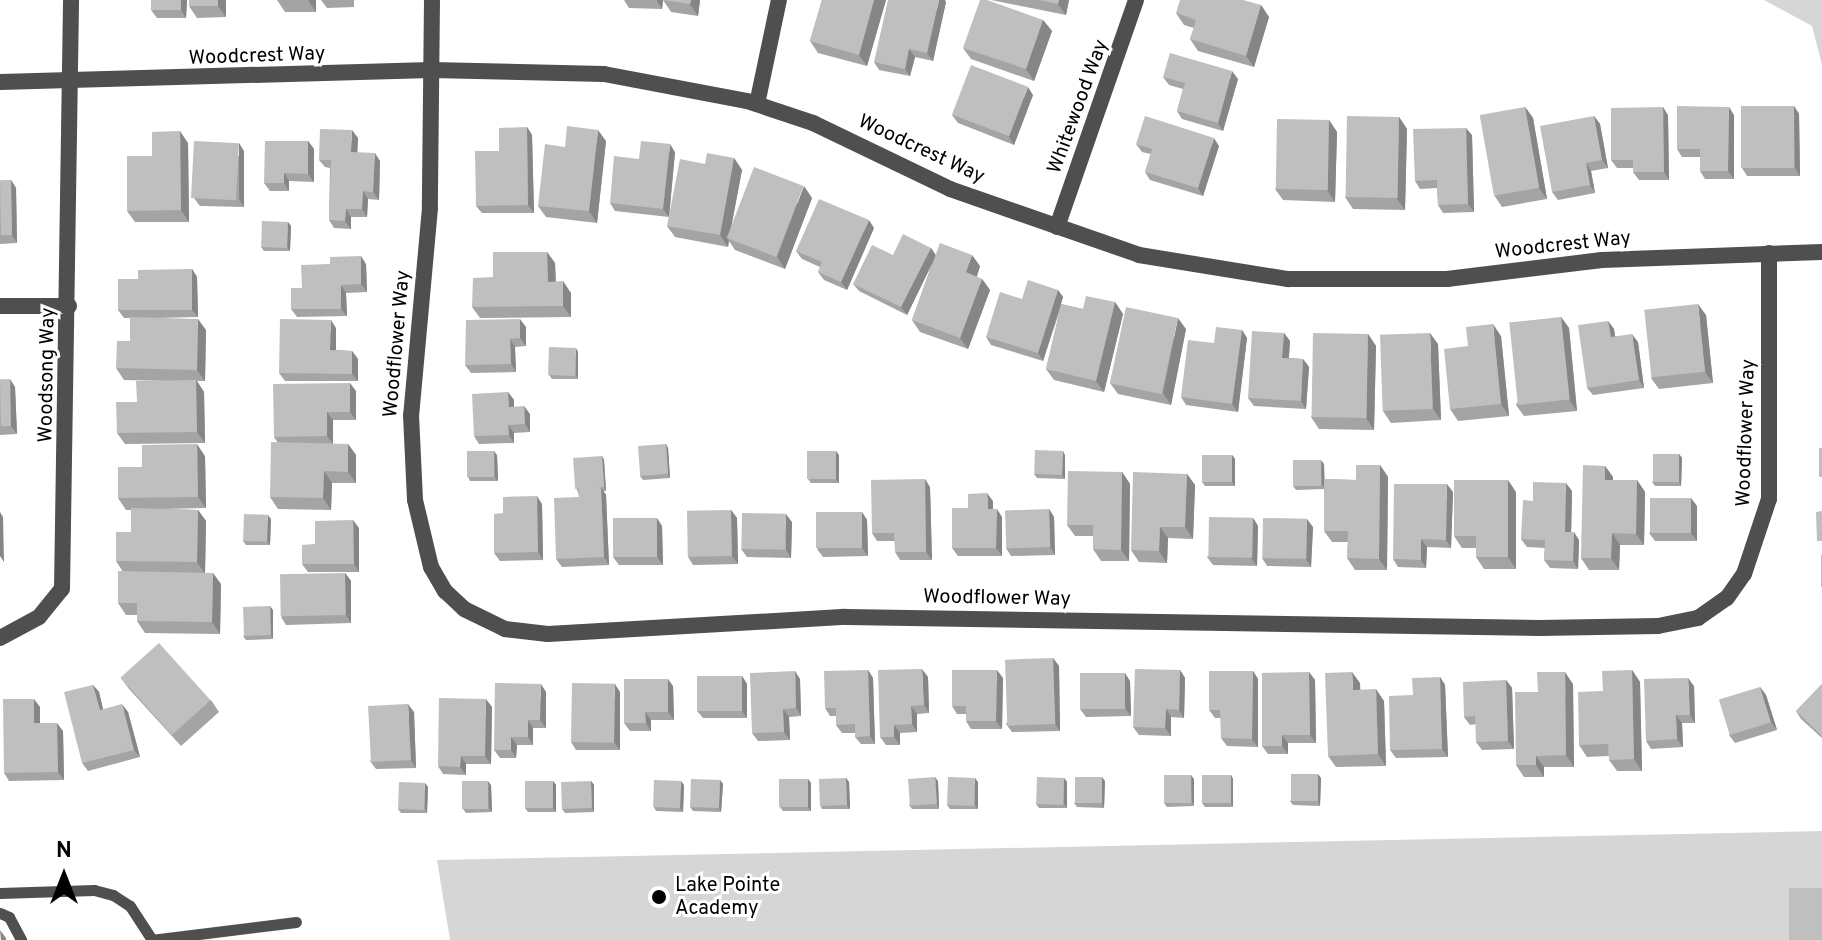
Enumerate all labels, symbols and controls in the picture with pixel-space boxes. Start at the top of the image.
street label: Whitewood Way [1044,36,1114,178]
street label: Woodcrest Way [188,43,326,71]
street label: Woodcrest Way [854,110,988,190]
street label: Woodcrest Way [1493,227,1633,265]
street label: Woodflower Way [380,269,416,419]
street label: Woodsong Way [35,307,61,443]
street label: Woodflower Way [1732,358,1762,508]
street label: Woodflower Way [923,586,1071,612]
north arrow [24,836,104,916]
text: N [56,838,72,865]
place label: Lake Pointe Academy [675,874,780,921]
marker: Lake Pointe Academy [650,888,668,906]

